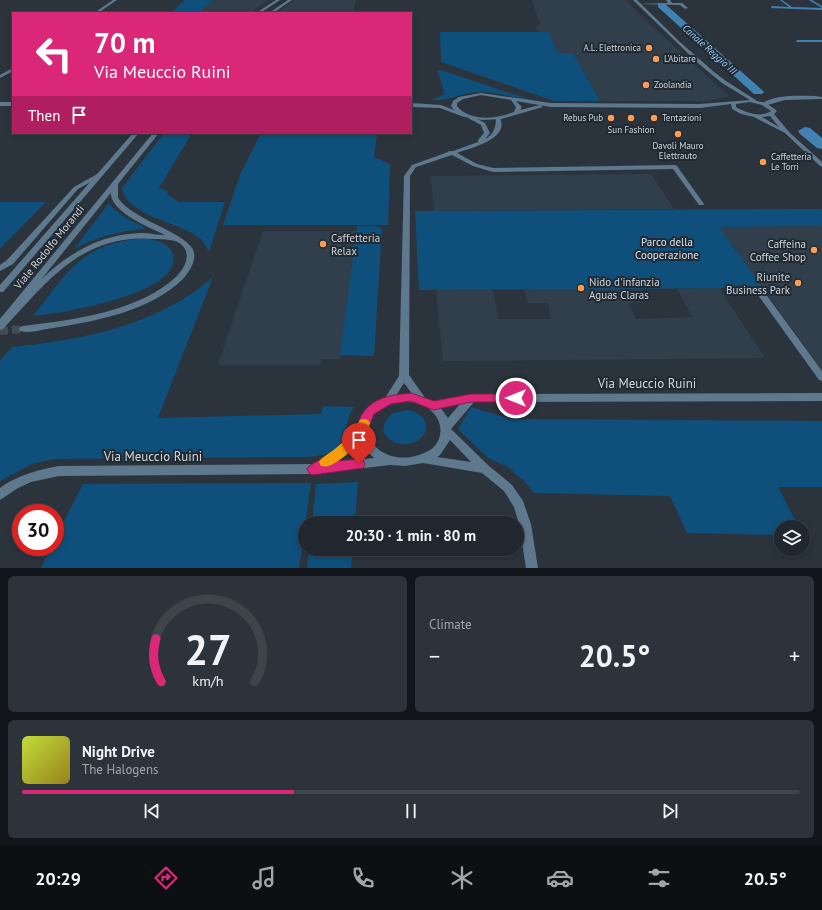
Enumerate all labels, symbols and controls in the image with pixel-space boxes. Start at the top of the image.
water label: Canale Reggio III [680,22,740,77]
text: 70 m [94,24,155,61]
icon: left [28,28,80,80]
place label: A.L. Elettronica [583,42,641,53]
marker: A.L. Elettronica [644,43,654,53]
place label: L’Abitare [664,53,696,64]
marker: L’Abitare [651,54,661,64]
text: Via Meuccio Ruini [94,60,231,83]
place label: Zoolandia [654,79,692,90]
marker: Zoolandia [641,80,651,90]
icon: arrive [68,104,90,126]
text: Then [28,106,60,125]
place label: Rebus Pub [563,112,603,123]
place label: Tentazioni [662,112,701,123]
marker: Rebus Pub [606,113,616,123]
marker: Sun Fashion [626,113,636,123]
marker: Tentazioni [649,113,659,123]
place label: Sun Fashion [608,124,655,135]
marker: Davoli Mauro Elettrauto [673,129,683,139]
place label: Davoli Mauro Elettrauto [652,140,704,161]
place label: Caffetteria Le Torri [771,151,811,172]
marker: Caffetteria Le Torri [758,157,768,167]
street label: Viale Rodolfo Morandi [10,202,87,293]
place label: Caffetteria Relax [331,231,380,258]
park label: Parco della Cooperazione [635,235,699,262]
place label: Caffeina Coffee Shop [750,237,806,264]
marker: Caffetteria Relax [318,239,328,249]
marker: Caffeina Coffee Shop [809,245,819,255]
place label: Riunite Business Park [726,270,791,297]
place label: Nido d'infanzia Aguas Claras [589,275,660,302]
marker: Riunite Business Park [793,278,803,288]
marker: Nido d'infanzia Aguas Claras [576,283,586,293]
street label: Via Meuccio Ruini [597,375,696,392]
position arrow [495,377,537,419]
pin [342,423,376,464]
icon: arrive [348,429,370,451]
street label: Via Meuccio Ruini [103,448,202,465]
speed limit sign: 30 [12,504,64,556]
map controls [774,520,810,556]
button: layers [774,520,810,556]
text: 20:30 · 1 min · 80 m [346,526,476,545]
text: Climate [429,616,472,633]
text: 27 [184,623,231,676]
text: 20.5° [579,636,650,675]
text: − [429,642,440,670]
text: + [789,642,800,670]
text: km/h [192,671,223,690]
text: Night Drive [82,742,155,761]
text: The Halogens [82,761,159,778]
icon: previous [141,800,163,822]
icon: pause [400,800,422,822]
icon: next [659,800,681,822]
icon: directions [152,864,180,892]
icon: music [250,864,278,892]
icon: phone [349,864,377,892]
icon: climate [448,864,476,892]
icon: car [546,864,574,892]
icon: filters [645,864,673,892]
text: 20:29 [35,867,81,890]
text: 20.5° [744,867,787,890]

